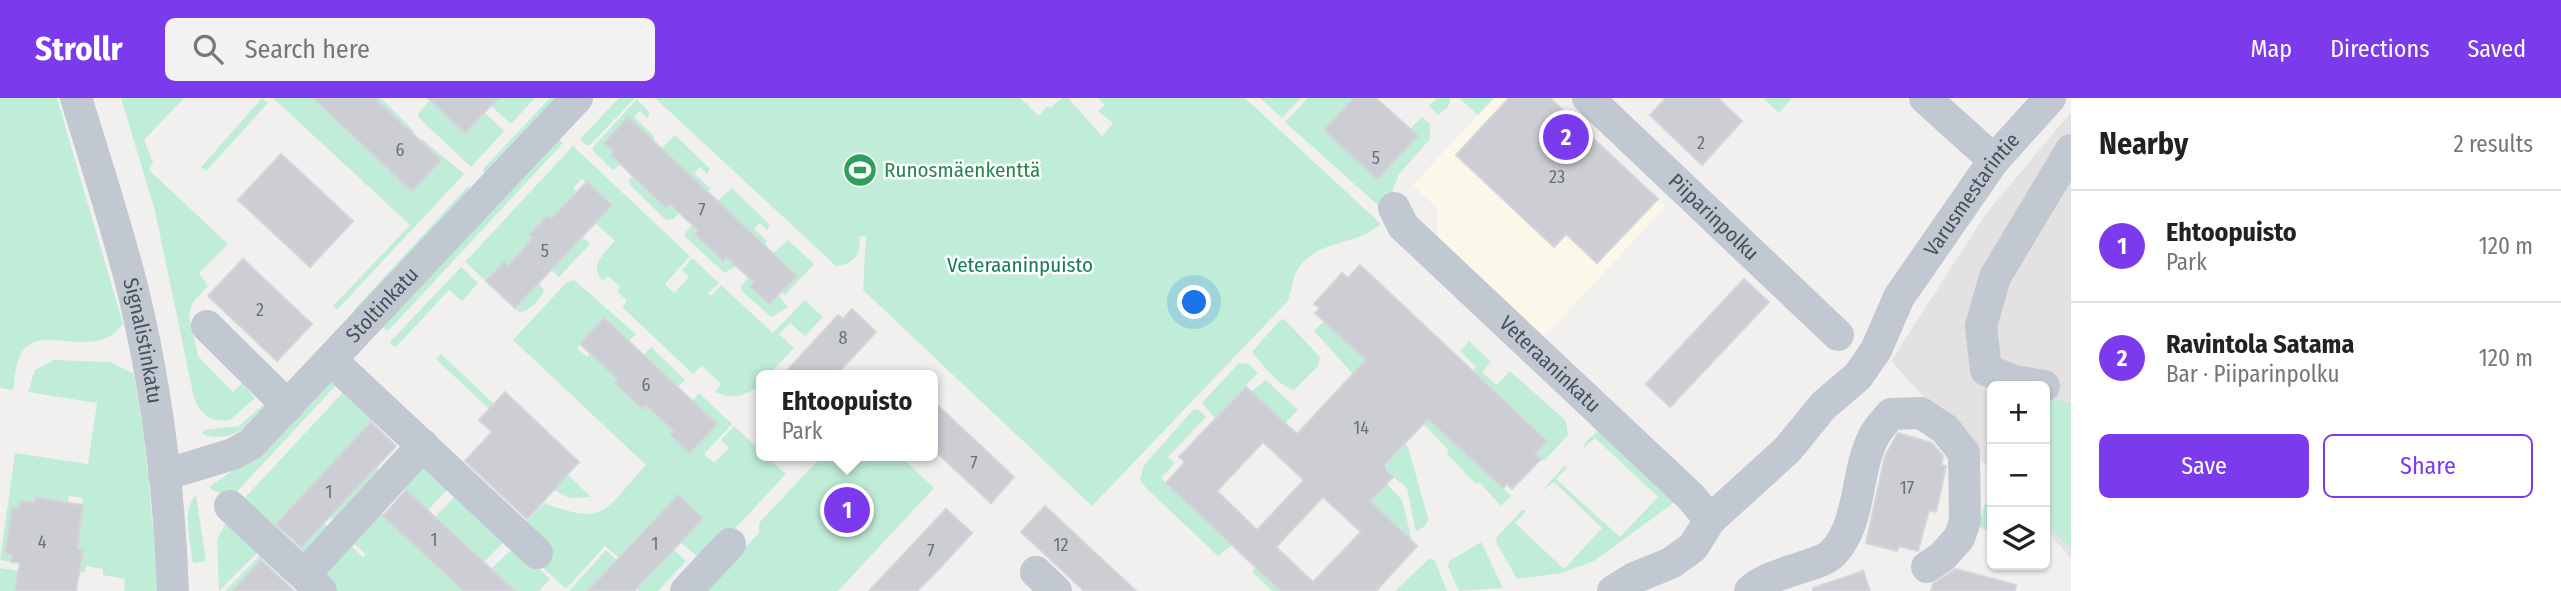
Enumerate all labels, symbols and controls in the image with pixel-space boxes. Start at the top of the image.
search box [165,18,655,81]
text: Strollr [35,29,123,69]
icon: search [189,30,227,68]
text: Search here [245,34,370,65]
text: Map [2251,35,2292,63]
text: Directions [2330,35,2429,63]
text: Saved [2467,35,2526,63]
pin: 2 [1543,111,1589,163]
text: Nearby [2099,126,2188,162]
street label: Varusmestarintie [1918,127,2025,261]
text: 2 results [2453,130,2533,158]
house number: 2 [1697,132,1705,154]
house number: 6 [396,139,405,161]
house number: 5 [1372,147,1380,169]
sports icon: Runosmäenkenttä [841,151,879,189]
place label: Runosmäenkenttä [884,157,1040,183]
house number: 23 [1549,166,1565,188]
street label: Piiparinpolku [1663,168,1764,266]
house number: 7 [698,199,706,221]
text: Ehtoopuisto [2166,217,2297,248]
text: 1 [2117,232,2127,260]
text: 120 m [2479,232,2533,260]
house number: 5 [541,240,549,262]
text: Park [2166,248,2207,276]
park label: Veteraaninpuisto [947,252,1093,278]
street label: Stoltinkatu [340,261,424,348]
street label: Signalistinkatu [117,275,168,405]
your location [1177,285,1211,319]
house number: 2 [256,299,264,321]
street label: Veteraaninkatu [1494,310,1606,418]
house number: 8 [839,327,848,349]
text: Ravintola Satama [2166,329,2354,360]
text: 2 [2117,344,2127,372]
text: 120 m [2479,344,2533,372]
text: Bar · Piiparinpolku [2166,360,2339,388]
popup [756,370,938,461]
house number: 6 [642,374,651,396]
map controls [1987,381,2050,570]
button: + [1987,381,2050,444]
text: Ehtoopuisto [782,386,912,417]
text: Park [782,417,823,445]
house number: 14 [1353,417,1369,439]
button: Save [2099,434,2309,498]
button: Share [2323,434,2533,498]
button: − [1987,444,2050,507]
house number: 7 [970,452,978,474]
house number: 17 [1900,477,1914,499]
house number: 1 [325,481,333,503]
pin: 1 [824,484,870,536]
button: layers [1987,507,2050,570]
house number: 1 [430,529,438,551]
house number: 4 [38,531,47,553]
house number: 1 [651,533,659,555]
house number: 12 [1054,534,1069,556]
house number: 7 [927,540,935,562]

